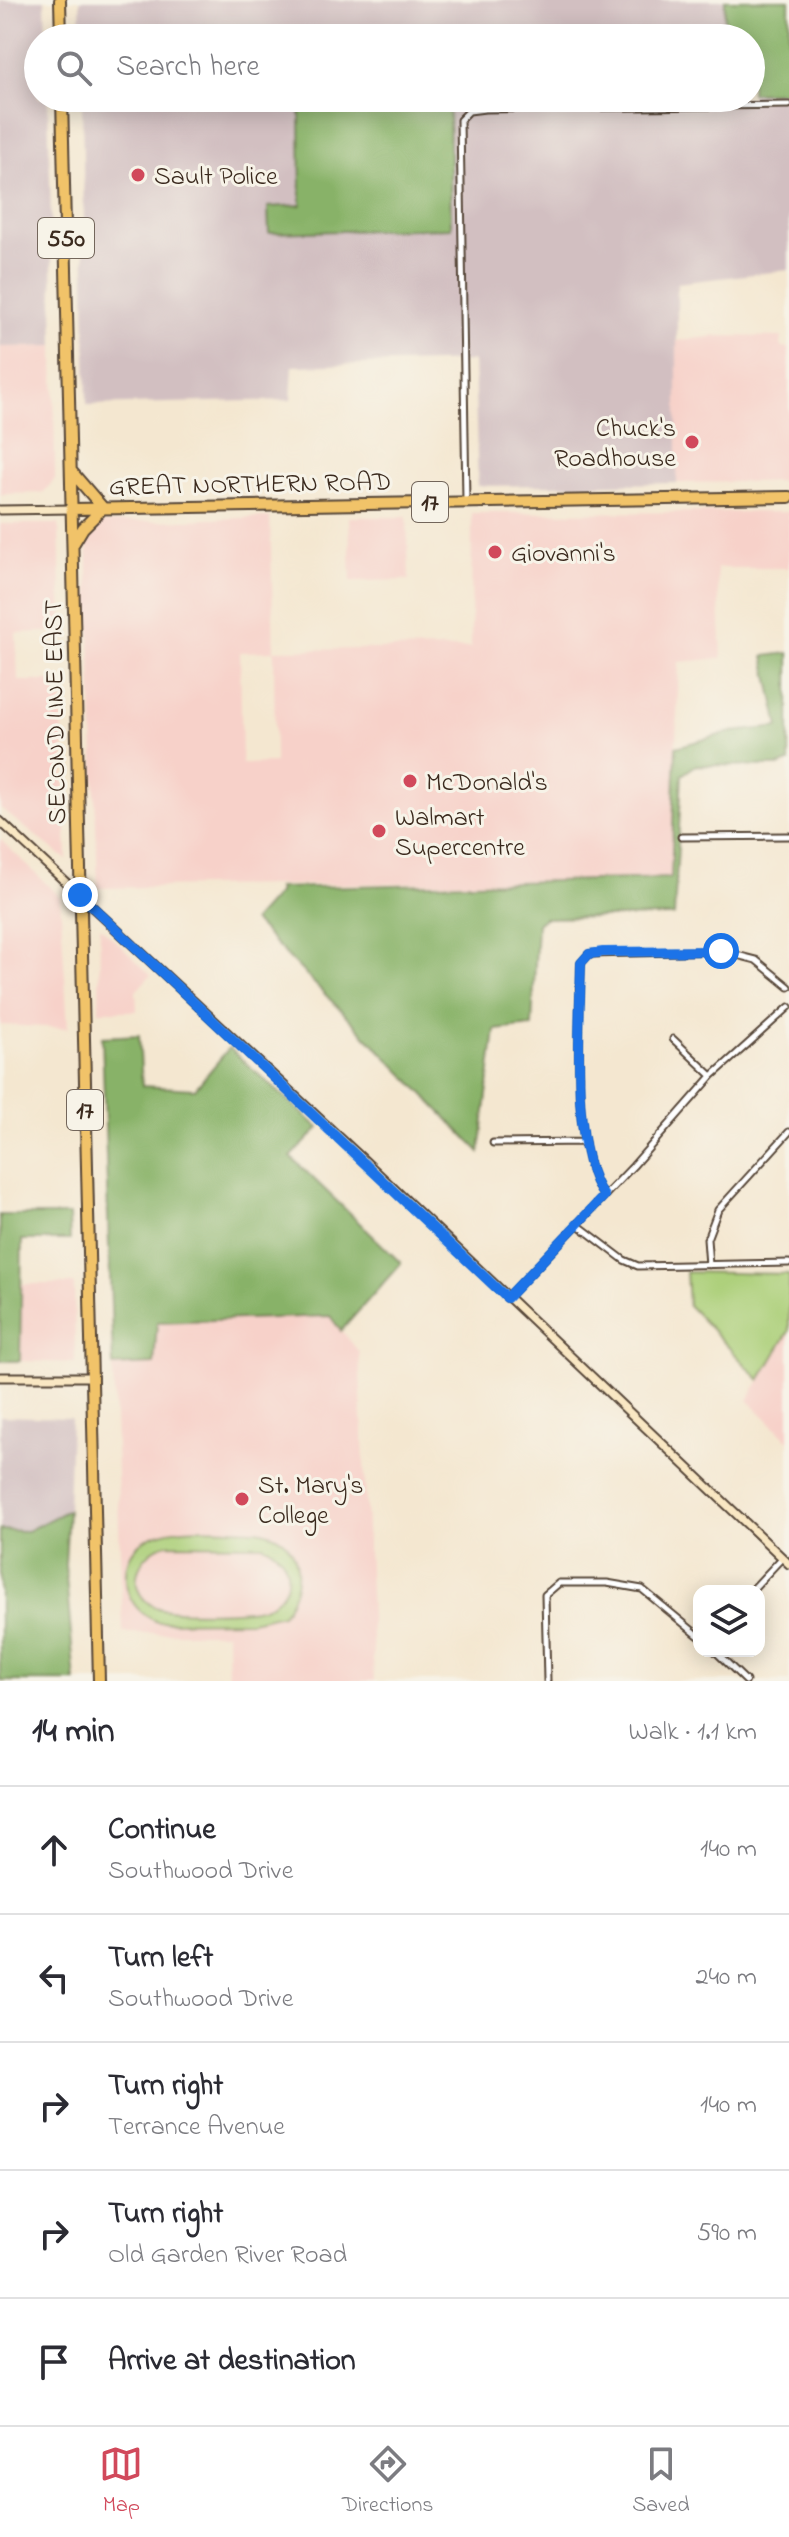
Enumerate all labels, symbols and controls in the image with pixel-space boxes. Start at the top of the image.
search box [24,24,765,112]
icon: search [52,46,96,90]
text: Search here [116,46,260,90]
place label: Sault Police [154,159,278,197]
marker: Sault Police [129,166,147,184]
road number: 550 [38,218,94,258]
place label: Chuck's Roadhouse [554,411,676,479]
marker: Chuck's Roadhouse [683,433,701,451]
street label: GREAT NORTHERN ROAD [109,465,392,507]
road number: 17 [412,482,448,522]
place label: Giovanni's [511,536,616,574]
marker: Giovanni's [486,543,504,561]
street label: SECOND LINE EAST [36,599,78,825]
place label: McDonald's [426,765,548,803]
marker: McDonald's [401,772,419,790]
place label: Walmart Supercentre [395,800,525,868]
marker: Walmart Supercentre [370,822,388,840]
route end [62,877,98,913]
route start [703,933,739,969]
road number: 17 [67,1090,103,1130]
place label: St. Mary's College [258,1468,364,1536]
marker: St. Mary's College [233,1490,251,1508]
map controls [693,1585,765,1657]
button: layers [693,1585,765,1657]
text: 14 min [32,1708,115,1758]
text: Walk · 1.1 km [629,1714,757,1752]
text: Continue [108,1809,216,1853]
icon: ahead [32,1828,76,1872]
text: 140 m [700,1831,757,1869]
text: Southwood Drive [108,1853,293,1891]
text: Turn left [108,1937,213,1981]
icon: left [32,1956,76,2000]
text: 240 m [695,1959,757,1997]
text: Southwood Drive [108,1981,293,2019]
text: Turn right [108,2065,223,2109]
icon: right [32,2084,76,2128]
text: 140 m [700,2087,757,2125]
text: Terrance Avenue [108,2109,285,2147]
text: Turn right [108,2193,223,2237]
icon: right [32,2212,76,2256]
text: 590 m [696,2215,757,2253]
text: Old Garden River Road [108,2237,347,2275]
icon: arrive [32,2340,76,2384]
text: Arrive at destination [108,2340,356,2384]
tab: Map [99,2442,143,2522]
tab: Directions [342,2442,433,2522]
tab: Saved [632,2442,690,2522]

